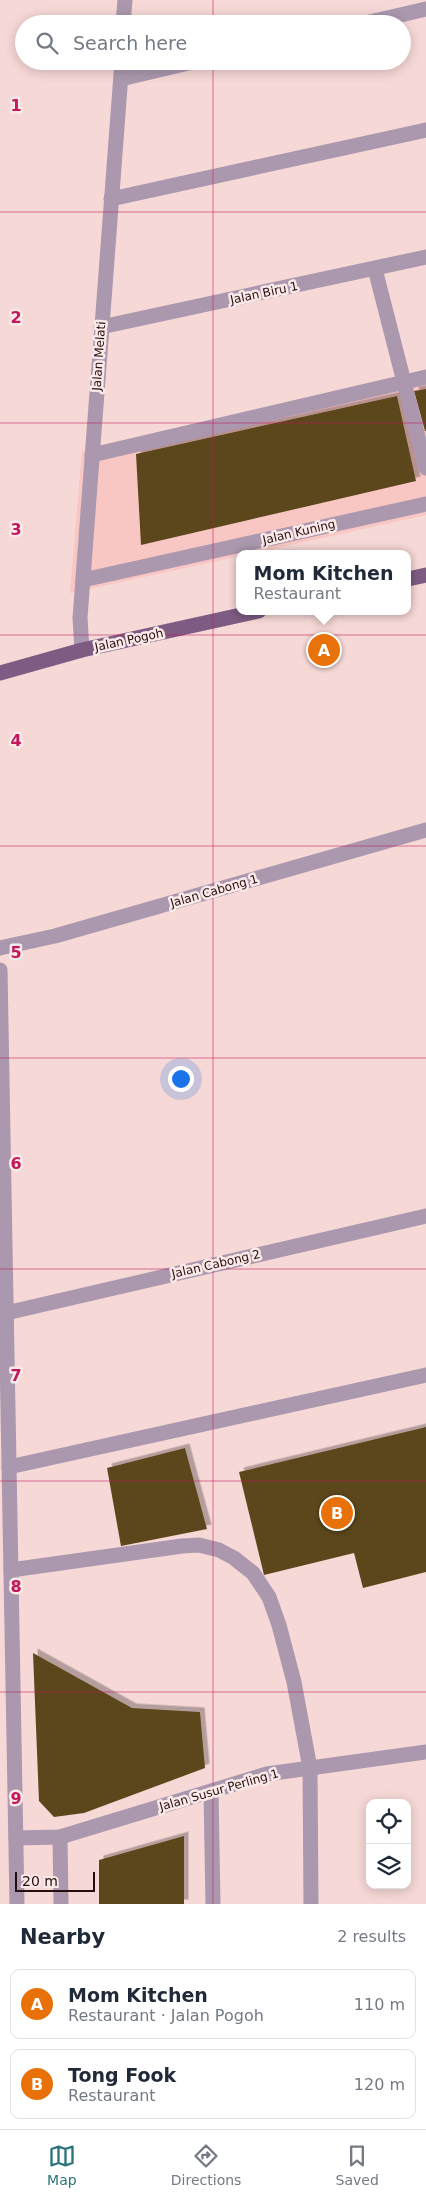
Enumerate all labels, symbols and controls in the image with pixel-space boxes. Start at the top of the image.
search box [15,15,411,70]
icon: search [33,29,61,57]
text: Search here [73,32,187,54]
text: 1 [10,96,22,115]
street label: Jalan Biru 1 [228,279,299,307]
text: 2 [10,308,22,327]
street label: Jalan Melati [90,321,108,392]
street label: Jalan Kuning [260,517,337,547]
text: 3 [10,520,22,539]
popup [236,550,411,615]
text: Mom Kitchen [254,562,393,584]
text: Restaurant [254,584,341,603]
street label: Jalan Pogoh [92,626,165,654]
pin: A [308,631,340,669]
text: 4 [10,731,22,750]
street label: Jalan Cabong 1 [168,872,259,910]
text: 5 [10,943,22,962]
your location [168,1066,194,1092]
text: 6 [10,1154,22,1173]
street label: Jalan Cabong 2 [169,1247,262,1281]
text: 7 [10,1366,22,1385]
pin: B [321,1494,353,1532]
text: 8 [10,1577,22,1596]
street label: Jalan Susur Perling 1 [157,1766,280,1814]
text: 9 [10,1789,22,1808]
map controls [366,1799,411,1889]
button: locate [366,1799,411,1844]
button: layers [366,1844,411,1889]
scale bar [15,1869,95,1892]
text: 20 m [22,1873,58,1889]
text: Nearby [20,1925,105,1949]
text: 2 results [337,1927,406,1946]
text: Mom Kitchen [68,1984,208,2006]
text: A [31,1995,43,2014]
text: 110 m [354,1995,405,2014]
text: Restaurant · Jalan Pogoh [68,2006,264,2025]
text: Tong Fook [68,2064,176,2086]
text: B [31,2075,43,2094]
text: 120 m [354,2075,405,2094]
text: Restaurant [68,2086,156,2105]
tab: Map [47,2142,77,2188]
tab: Directions [171,2142,241,2188]
tab: Saved [336,2142,379,2188]

